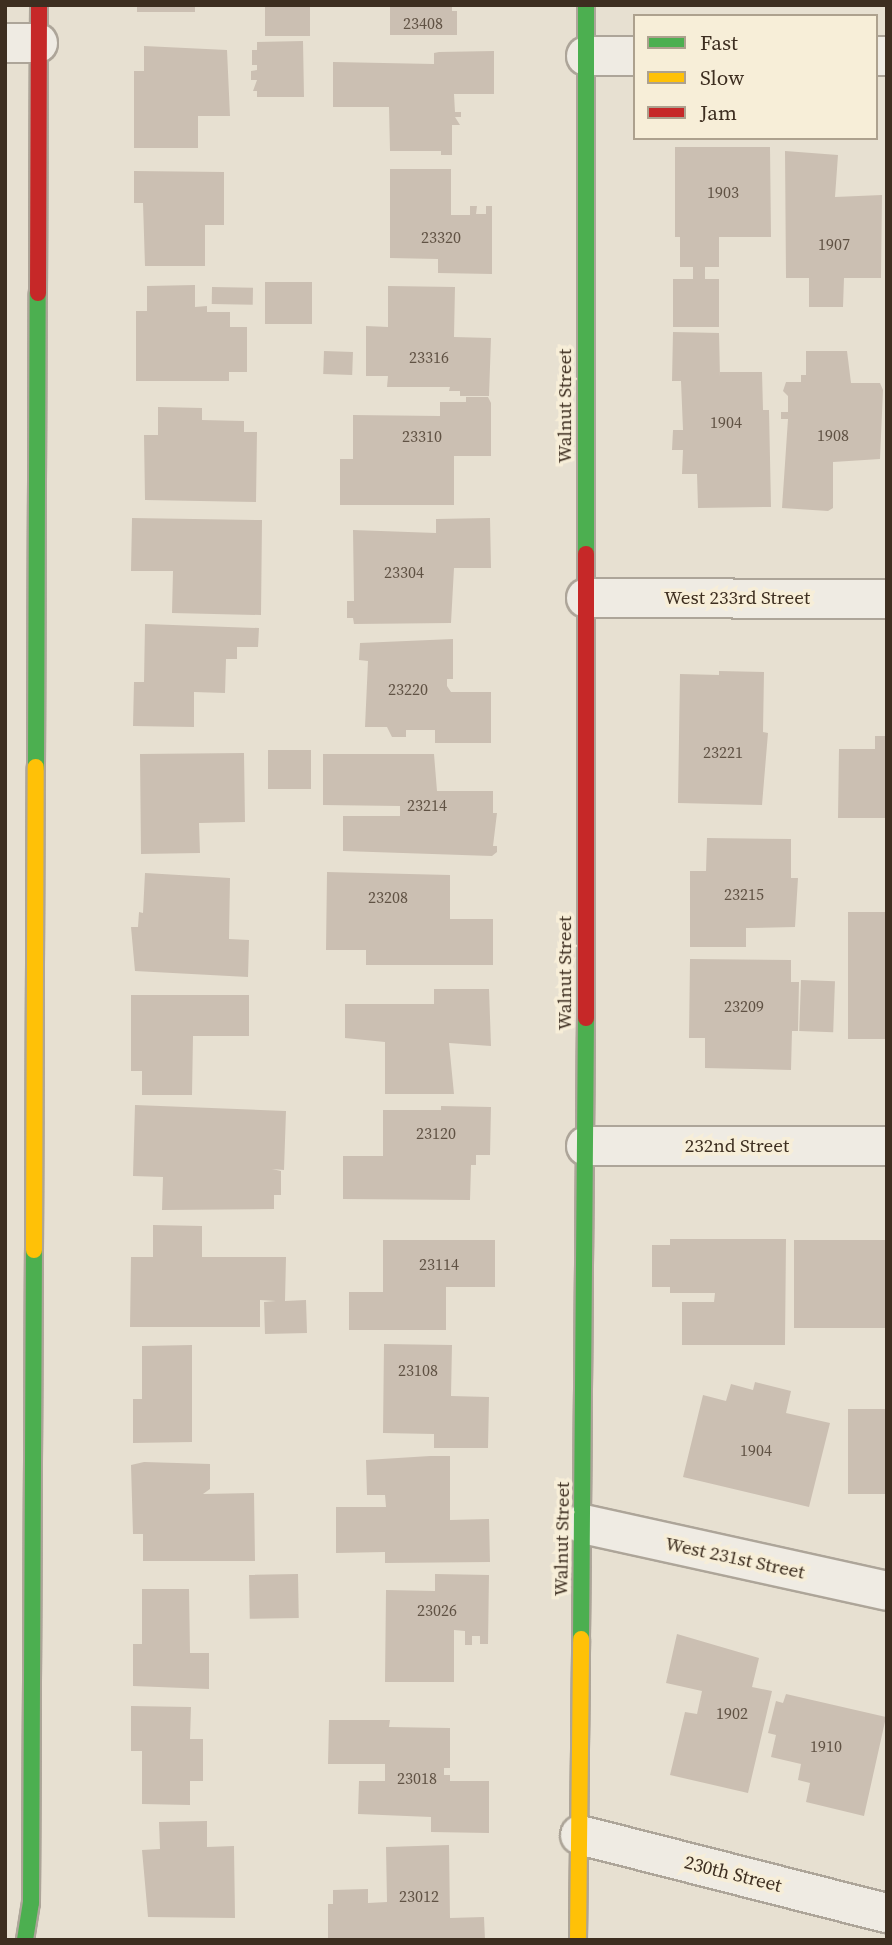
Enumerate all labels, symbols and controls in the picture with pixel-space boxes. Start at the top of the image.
house number: 23408 [403,13,443,33]
legend [633,14,878,140]
text: Fast [700,28,738,57]
text: Slow [700,63,744,92]
text: Jam [700,98,737,127]
house number: 1903 [707,182,739,202]
house number: 23320 [421,227,461,247]
house number: 1907 [818,234,850,254]
house number: 23316 [409,347,449,367]
street label: Walnut Street [554,349,576,463]
house number: 1904 [710,412,742,432]
house number: 1908 [817,425,849,445]
house number: 23310 [402,426,442,446]
house number: 23304 [384,562,424,582]
street label: West 233rd Street [664,587,810,609]
house number: 23220 [388,679,428,699]
house number: 23221 [703,742,743,762]
house number: 23214 [407,795,447,815]
house number: 23215 [724,884,764,904]
house number: 23208 [368,887,408,907]
street label: Walnut Street [554,916,576,1030]
house number: 23209 [724,996,764,1016]
house number: 23120 [416,1123,456,1143]
street label: 232nd Street [685,1135,789,1157]
house number: 23114 [419,1254,459,1274]
house number: 23108 [398,1360,438,1380]
house number: 1904 [740,1440,772,1460]
street label: Walnut Street [550,1482,574,1596]
street label: West 231st Street [663,1532,807,1584]
house number: 23026 [417,1600,457,1620]
house number: 1902 [716,1703,748,1723]
house number: 1910 [810,1736,842,1756]
house number: 23018 [397,1768,437,1788]
street label: 230th Street [682,1851,784,1897]
house number: 23012 [399,1886,439,1906]

